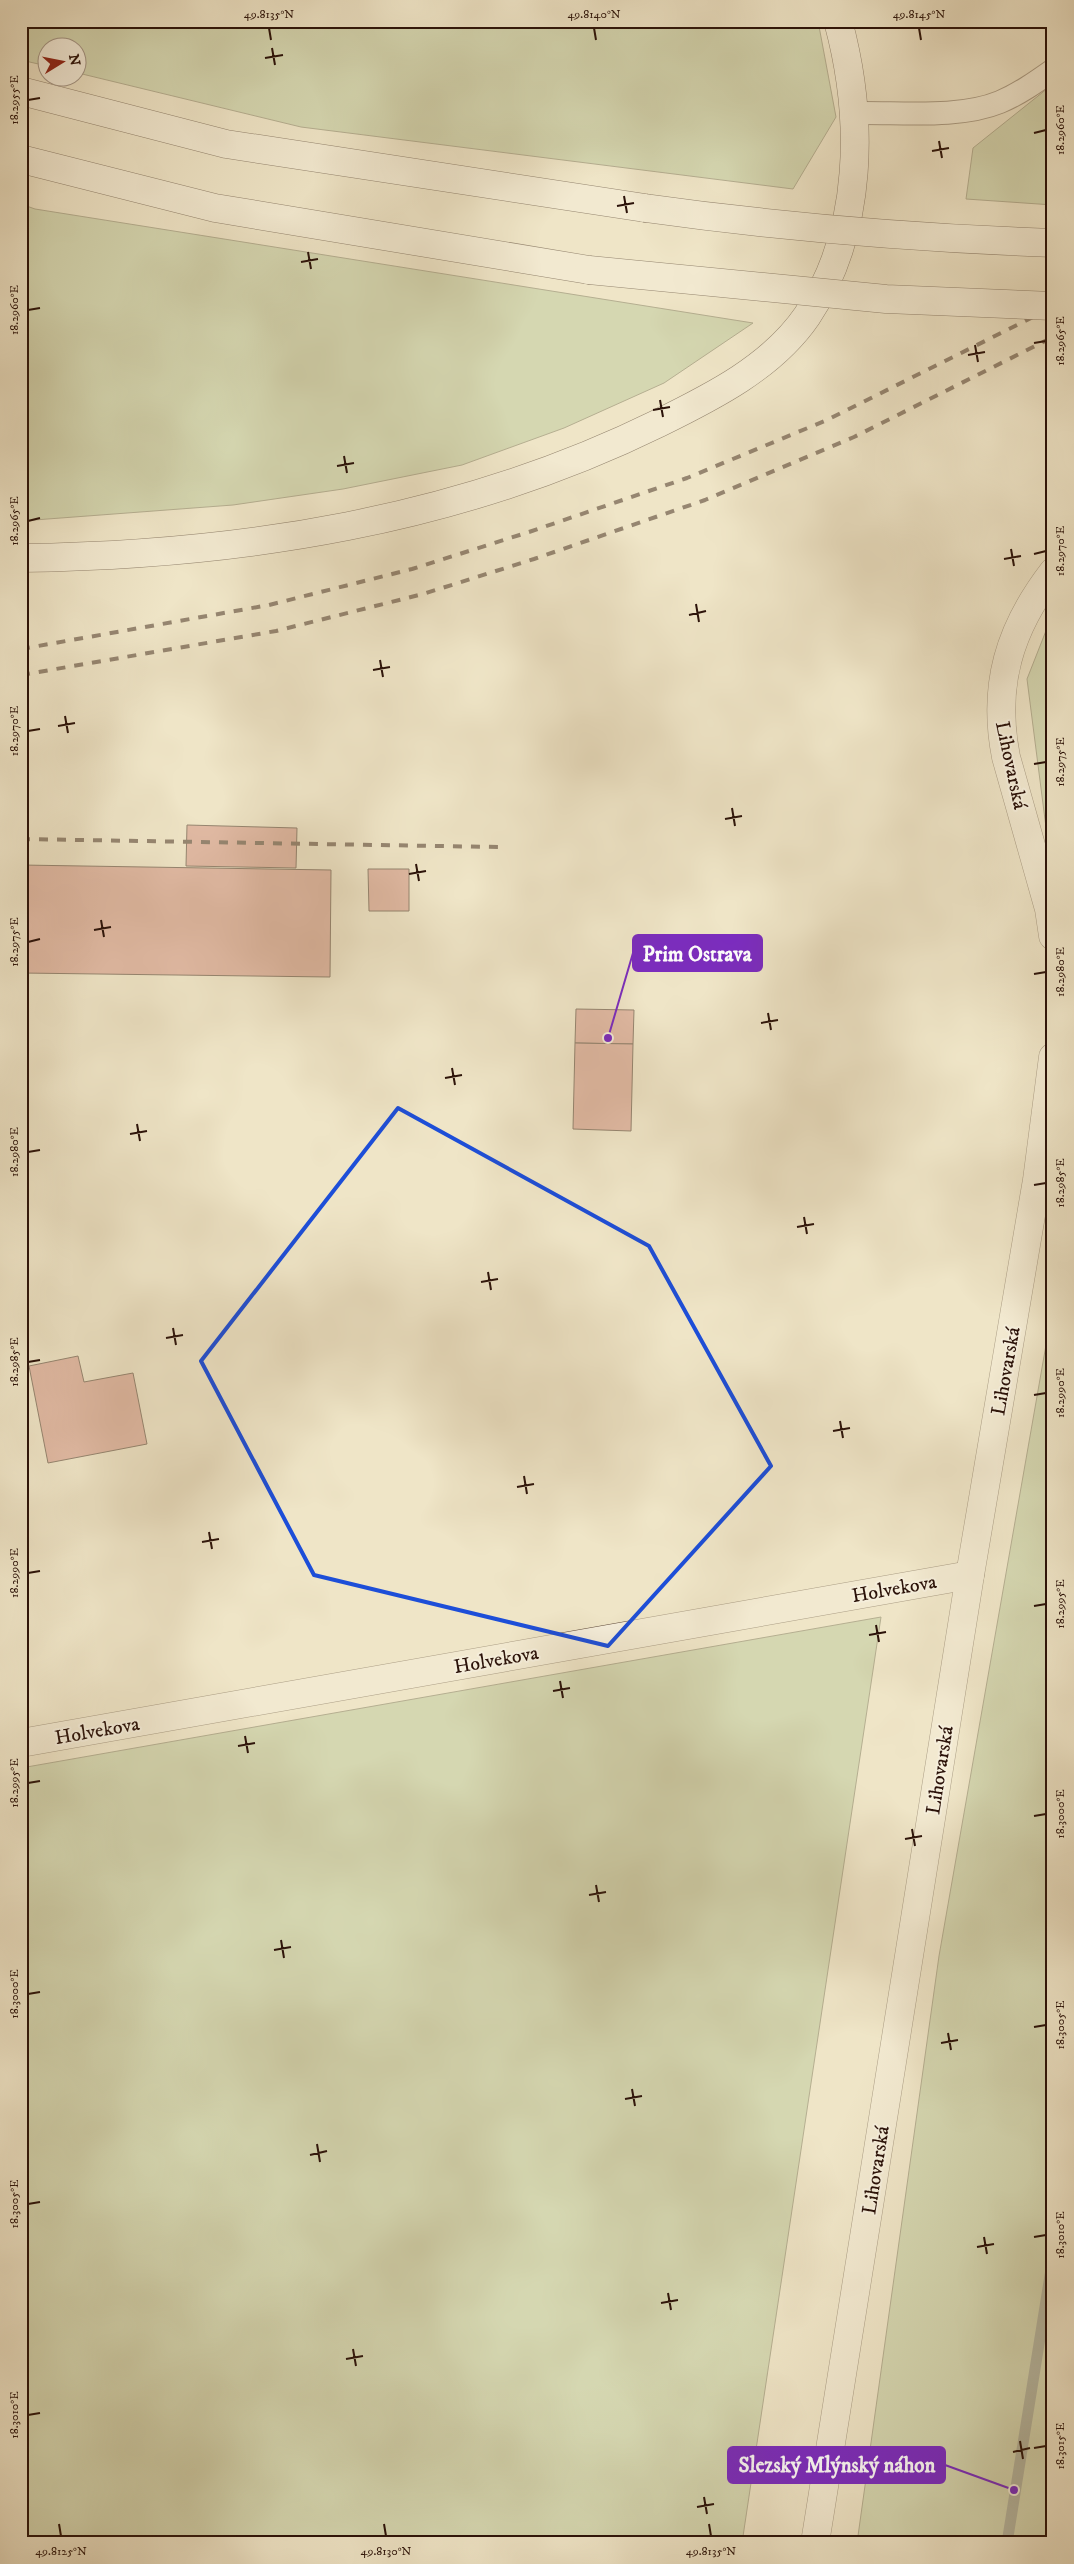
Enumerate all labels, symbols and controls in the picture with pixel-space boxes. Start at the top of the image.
text: 49.8135°N [244,7,294,22]
text: 49.8140°N [567,7,621,22]
text: 49.8145°N [893,7,945,22]
north arrow [38,38,88,88]
text: N [64,53,84,68]
text: 18.2955°E [7,75,22,125]
text: 18.2960°E [1053,104,1068,155]
text: 18.2960°E [7,284,22,335]
text: 18.2965°E [1053,316,1068,366]
text: 18.2965°E [7,496,22,546]
text: 18.2970°E [1053,525,1068,576]
text: 18.2970°E [7,705,22,756]
street label: Lihovarská [989,719,1032,812]
text: 18.2975°E [1053,737,1068,787]
text: 18.2975°E [7,917,22,967]
callout: Prim Ostrava [633,935,762,971]
text: Prim Ostrava [642,942,753,968]
text: 18.2980°E [1053,947,1068,997]
text: 18.2980°E [7,1127,22,1177]
text: 18.2985°E [1053,1158,1068,1208]
street label: Lihovarská [986,1325,1027,1418]
text: 18.2985°E [7,1337,22,1387]
text: 18.2990°E [1053,1368,1068,1418]
text: 18.2990°E [7,1548,22,1598]
street label: Holvekova [850,1570,939,1609]
text: 18.2995°E [1053,1579,1068,1629]
street label: Holvekova [452,1641,541,1680]
street label: Holvekova [53,1712,142,1751]
street label: Lihovarská [921,1724,960,1816]
text: 18.2995°E [7,1758,22,1808]
text: 18.3000°E [1053,1789,1068,1839]
text: 18.3000°E [7,1969,22,2019]
text: 18.3005°E [1053,2000,1068,2049]
street label: Lihovarská [857,2124,896,2216]
text: 18.3005°E [7,2179,22,2228]
text: 18.3010°E [1053,2211,1068,2259]
text: 18.3010°E [7,2391,22,2439]
text: 18.3015°E [1053,2422,1068,2469]
callout: Slezský Mlýnský náhon [728,2447,945,2483]
text: Slezský Mlýnský náhon [738,2453,937,2479]
text: 49.8125°N [35,2544,87,2559]
text: 49.8130°N [361,2544,412,2559]
text: 49.8135°N [686,2544,736,2559]

